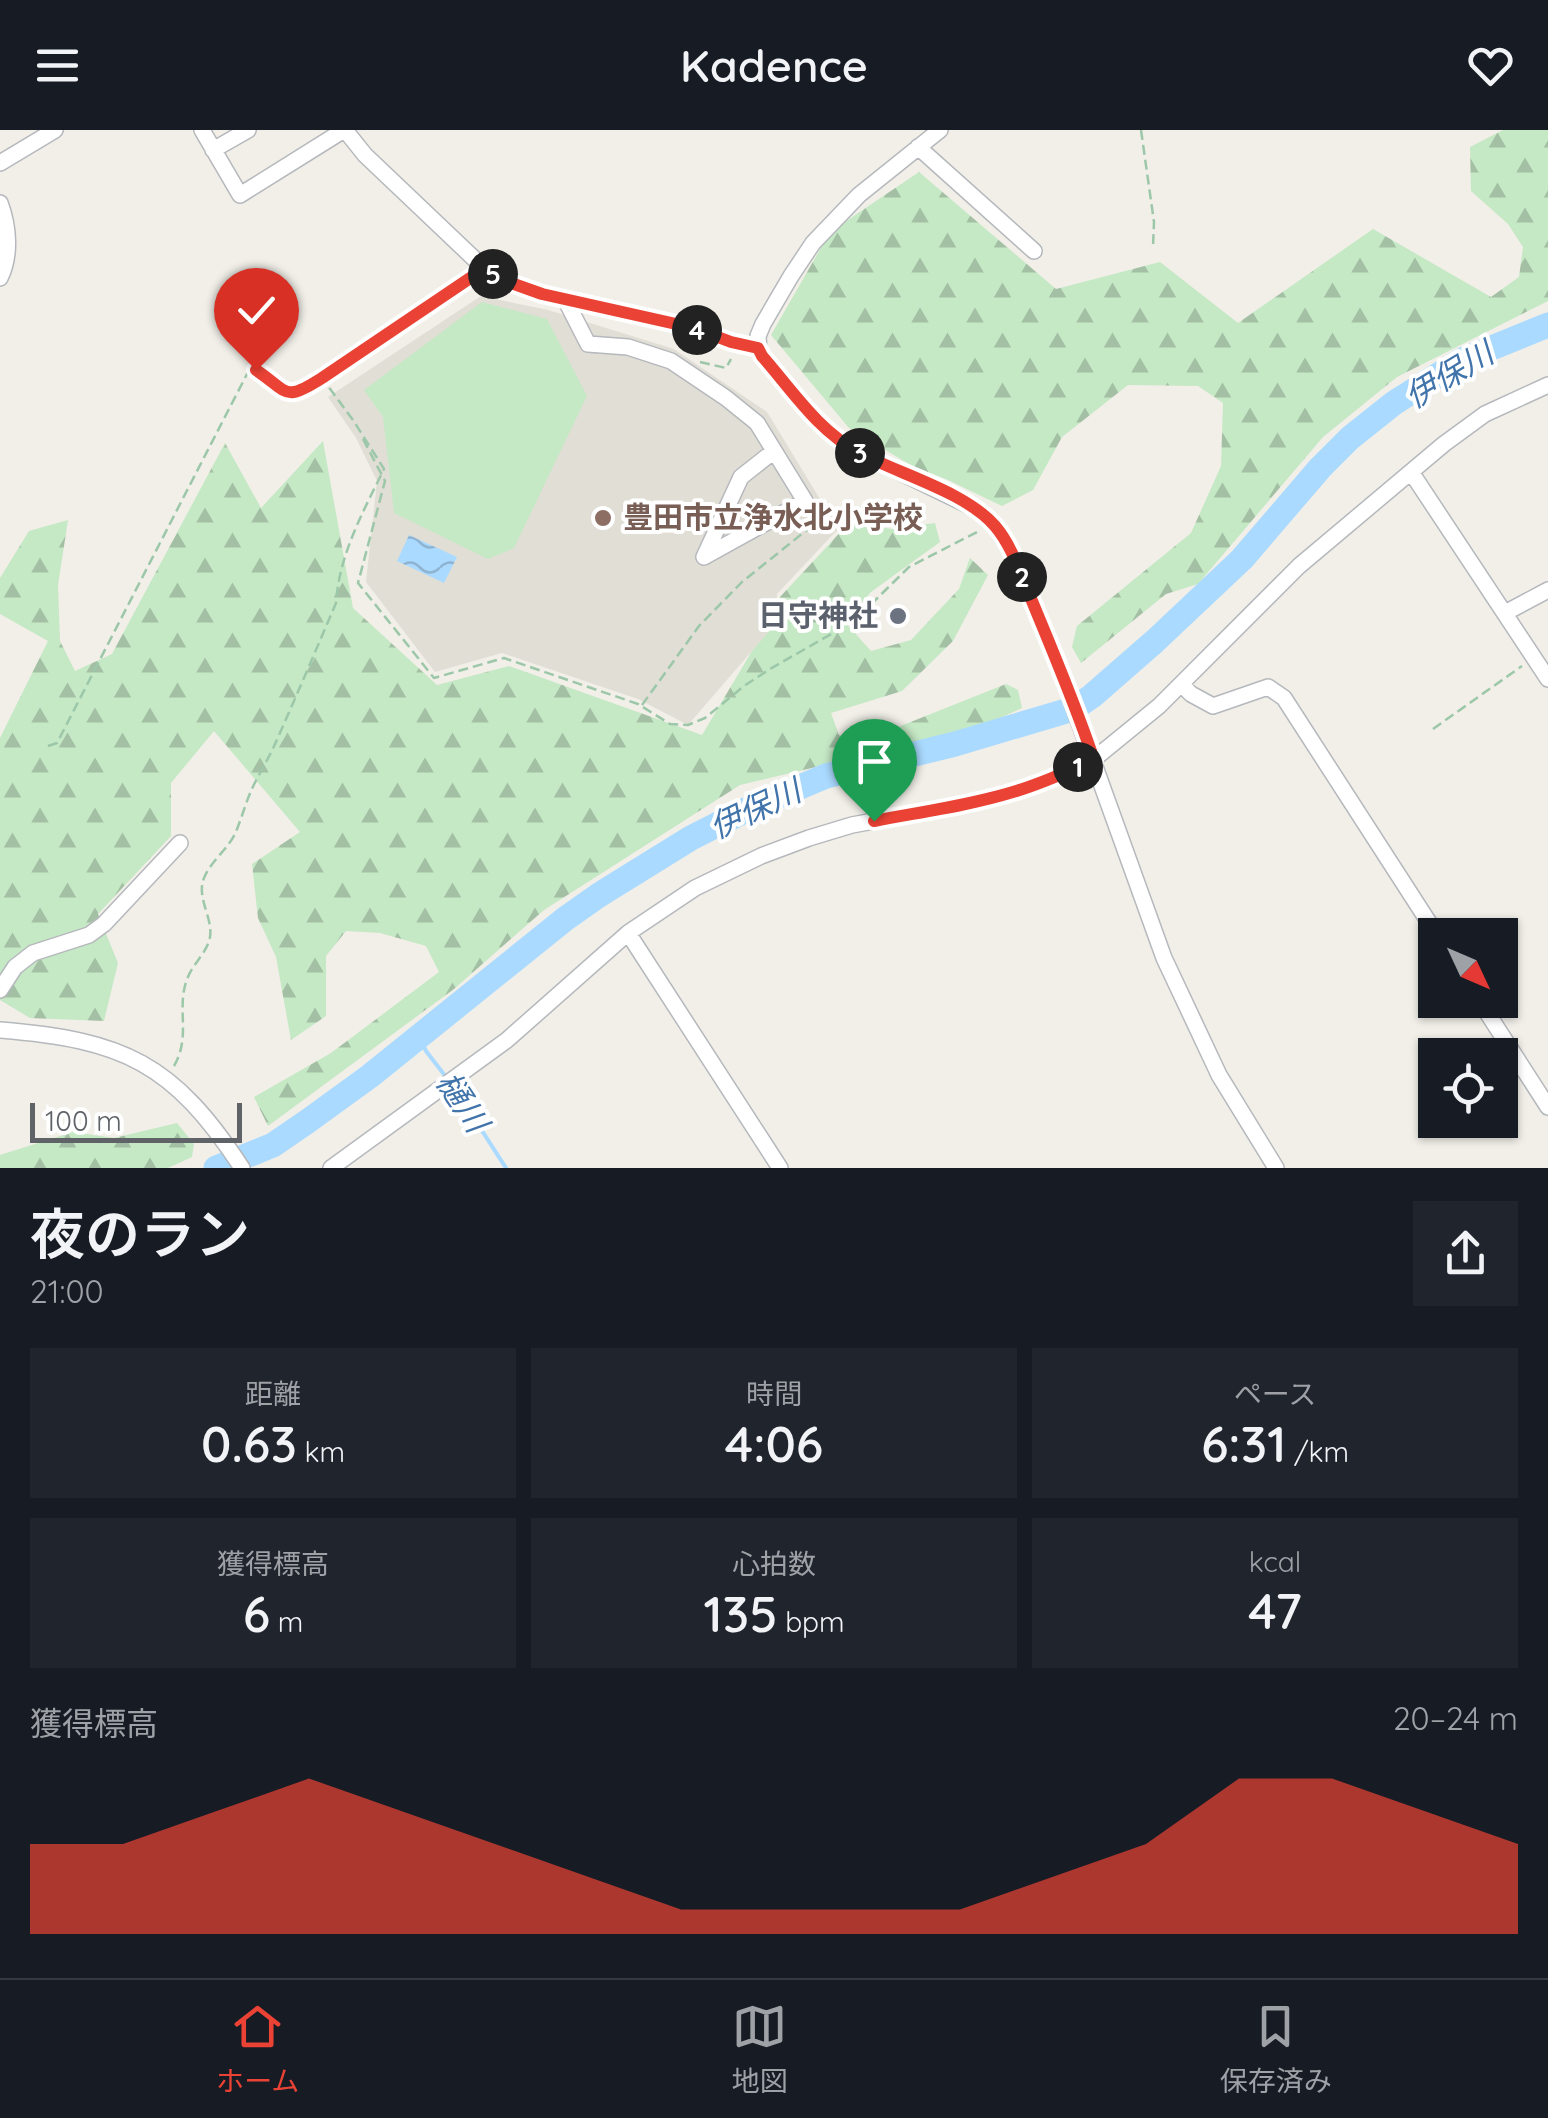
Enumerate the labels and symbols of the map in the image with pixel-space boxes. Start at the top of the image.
pin: 5 [468,249,518,299]
pin [214,268,299,371]
pin: 4 [672,305,722,355]
water label: 伊保川 [1397,331,1502,416]
pin: 3 [835,428,885,478]
place label: 豊田市立浄水北小学校 [623,498,923,536]
marker: 豊田市立浄水北小学校 [592,507,614,529]
pin: 2 [997,552,1047,602]
place label: 日守神社 [758,596,878,634]
marker: 日守神社 [887,605,909,627]
pin [832,719,917,822]
pin: 1 [1053,742,1103,792]
water label: 伊保川 [703,768,809,847]
north arrow [1418,918,1518,1018]
water label: 樋川 [428,1064,499,1142]
scale bar [30,1098,242,1143]

